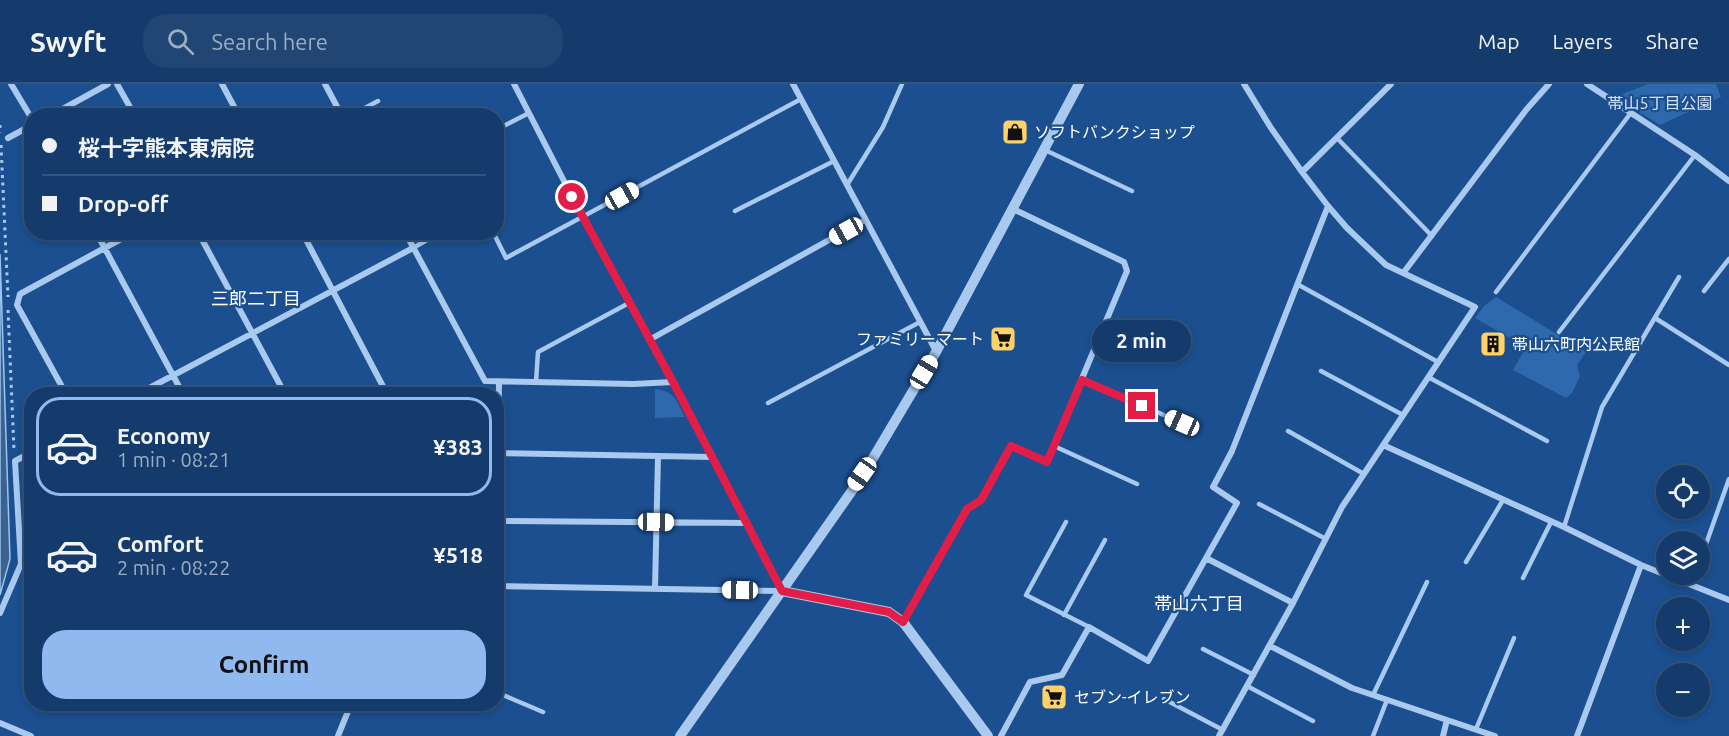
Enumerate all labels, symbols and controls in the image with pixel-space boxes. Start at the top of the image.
search box [143,14,563,68]
icon: search [164,25,197,58]
text: Swyft [30,26,107,57]
text: Search here [212,29,328,54]
text: Map [1478,29,1519,53]
text: Layers [1552,29,1613,53]
text: Share [1646,29,1699,53]
park label: 帯山5丁目公園 [1607,94,1713,112]
shop icon: ソフトバンクショップ [1000,117,1030,147]
place label: ソフトバンクショップ [1034,123,1195,141]
text: 桜十字熊本東病院 [78,135,254,160]
car [602,179,642,213]
route start [558,183,585,210]
text: Drop-off [78,191,168,216]
car [826,214,866,248]
district label: 三郎二丁目 [211,288,301,308]
callout: 2 min [1092,319,1192,361]
supermarket icon: ファミリーマート [988,324,1018,354]
text: 2 min [1116,329,1167,352]
building icon: 帯山六町内公民館 [1478,329,1508,359]
place label: ファミリーマート [856,330,984,348]
place label: 帯山六町内公民館 [1512,335,1640,353]
car [907,352,941,392]
route end [1128,392,1155,419]
car [1162,407,1202,439]
icon: car [45,420,99,474]
text: Economy [117,423,210,448]
text: ¥383 [433,434,483,459]
text: 1 min · 08:21 [117,448,231,471]
car [844,454,880,494]
map controls [1656,465,1710,717]
button: locate [1656,465,1710,519]
car [638,513,674,531]
icon: car [45,528,99,582]
text: Comfort [117,531,204,556]
button: layers [1656,531,1710,585]
text: ¥518 [433,542,483,567]
text: 2 min · 08:22 [117,556,231,579]
car [722,581,758,599]
district label: 帯山六丁目 [1154,593,1244,613]
button: + [1656,597,1710,651]
button: Confirm [42,630,486,699]
button: − [1656,663,1710,717]
supermarket icon: セブン-イレブン [1039,682,1069,712]
place label: セブン-イレブン [1074,688,1191,706]

